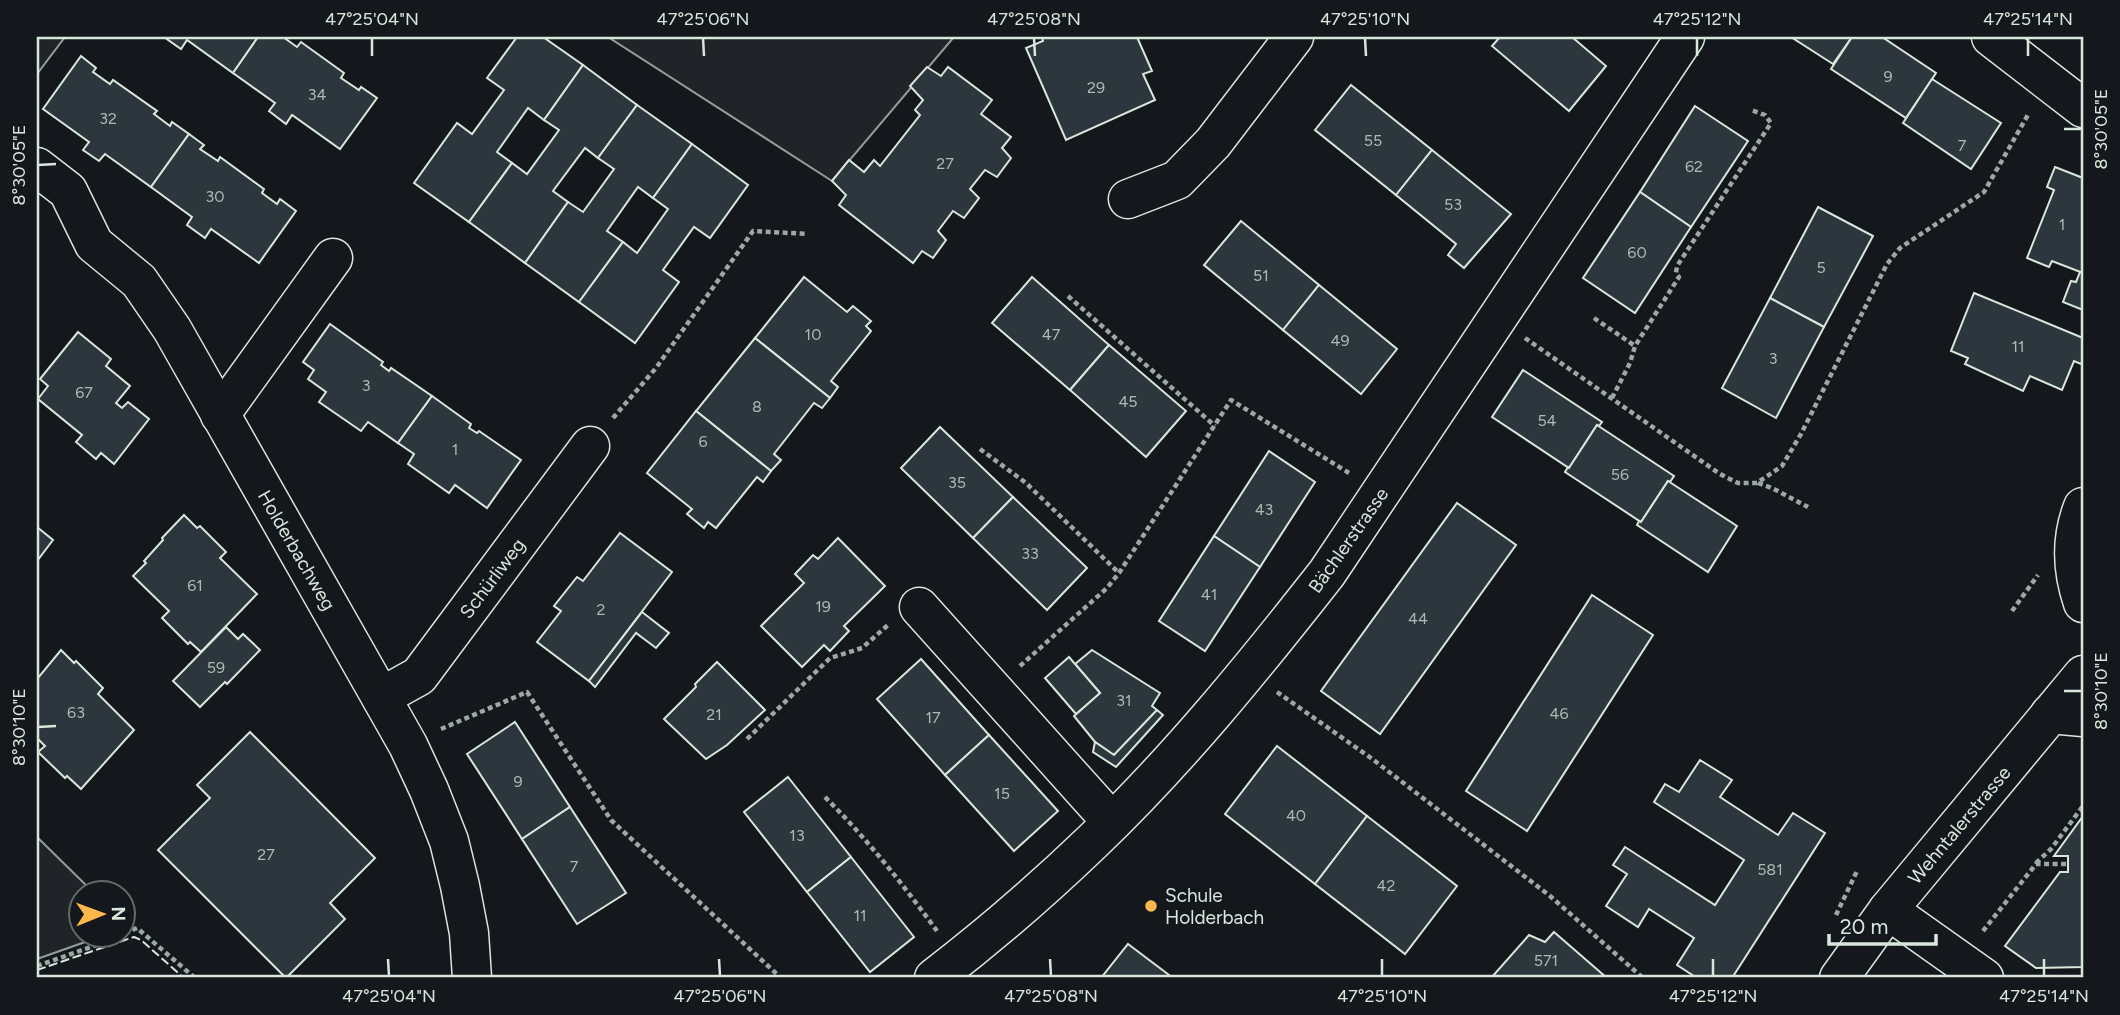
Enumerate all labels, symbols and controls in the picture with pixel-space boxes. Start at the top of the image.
text: 47°25'04"N [325,8,419,30]
text: 47°25'06"N [657,8,749,30]
text: 47°25'08"N [987,8,1081,30]
text: 47°25'10"N [1320,8,1410,30]
text: 47°25'12"N [1653,8,1741,30]
text: 47°25'14"N [1983,8,2073,30]
house number: 9 [1883,67,1893,86]
house number: 29 [1087,78,1105,97]
house number: 34 [308,85,326,104]
text: 8°30'05"E [2090,89,2112,169]
house number: 32 [99,109,117,128]
text: 8°30'05"E [8,125,30,205]
house number: 55 [1364,131,1382,150]
house number: 7 [1958,136,1967,155]
house number: 27 [936,154,954,173]
house number: 62 [1685,157,1703,176]
house number: 30 [206,187,224,206]
house number: 53 [1444,195,1462,214]
house number: 1 [2059,215,2065,234]
house number: 60 [1627,243,1647,262]
house number: 5 [1816,258,1826,277]
house number: 51 [1253,266,1269,285]
house number: 10 [805,325,821,344]
house number: 47 [1042,325,1061,344]
house number: 49 [1331,331,1350,350]
house number: 11 [2011,337,2025,356]
house number: 3 [1769,349,1777,368]
house number: 3 [362,376,370,395]
house number: 67 [75,383,93,402]
house number: 45 [1118,392,1138,411]
house number: 8 [752,397,762,416]
house number: 54 [1537,411,1557,430]
house number: 6 [698,432,708,451]
house number: 1 [452,440,458,459]
house number: 56 [1611,465,1629,484]
house number: 35 [948,473,966,492]
street label: Bächlerstrasse [1304,483,1393,597]
street label: Holderbachweg [253,486,340,615]
house number: 43 [1255,500,1273,519]
street label: Schürliweg [455,534,530,623]
house number: 33 [1021,544,1039,563]
house number: 61 [187,576,203,595]
house number: 41 [1201,585,1217,604]
house number: 19 [815,597,831,616]
house number: 2 [597,600,605,619]
house number: 44 [1408,609,1428,628]
text: 8°30'10"E [2090,652,2112,730]
house number: 59 [207,658,225,677]
text: 8°30'10"E [8,688,30,766]
house number: 31 [1116,691,1132,710]
house number: 63 [67,703,85,722]
house number: 46 [1550,704,1569,723]
house number: 21 [706,705,722,724]
house number: 17 [925,708,941,727]
street label: Wehntalerstrasse [1903,762,2015,889]
house number: 9 [513,772,523,791]
house number: 15 [994,784,1010,803]
house number: 40 [1286,806,1306,825]
house number: 13 [789,826,805,845]
house number: 27 [257,845,275,864]
house number: 7 [570,857,579,876]
house number: 581 [1757,860,1783,879]
house number: 42 [1377,876,1395,895]
north arrow [66,878,136,948]
place label: Schule Holderbach [1165,884,1264,929]
marker: Schule Holderbach [1143,898,1159,914]
scale bar [1829,903,1936,947]
text: N [107,906,130,921]
house number: 11 [853,906,867,925]
text: 20 m [1840,914,1888,939]
house number: 571 [1534,951,1558,970]
text: 47°25'04"N [342,985,436,1007]
text: 47°25'06"N [674,985,766,1007]
text: 47°25'08"N [1004,985,1098,1007]
text: 47°25'10"N [1337,985,1427,1007]
text: 47°25'12"N [1669,985,1757,1007]
text: 47°25'14"N [1999,985,2089,1007]

